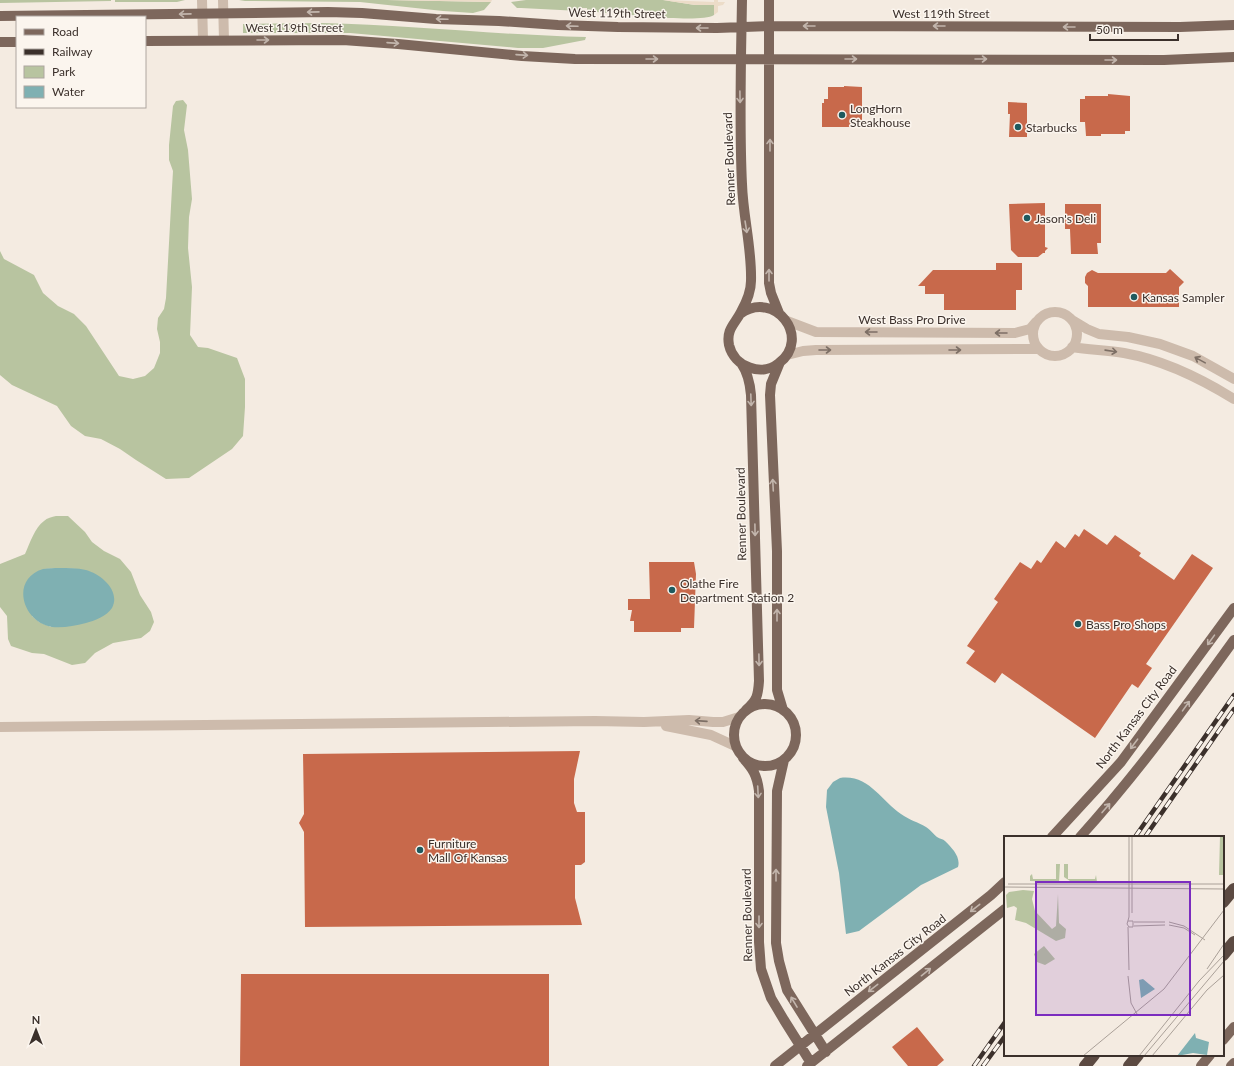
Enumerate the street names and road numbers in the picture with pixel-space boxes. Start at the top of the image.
street label: West 119th Street [568,5,666,21]
street label: West 119th Street [892,6,990,21]
street label: West 119th Street [245,20,343,35]
street label: Renner Boulevard [720,112,738,206]
street label: West Bass Pro Drive [858,312,966,327]
street label: Renner Boulevard [733,467,749,561]
street label: North Kansas City Road [1092,663,1180,771]
street label: Renner Boulevard [739,868,755,962]
street label: North Kansas City Road [841,911,949,999]

